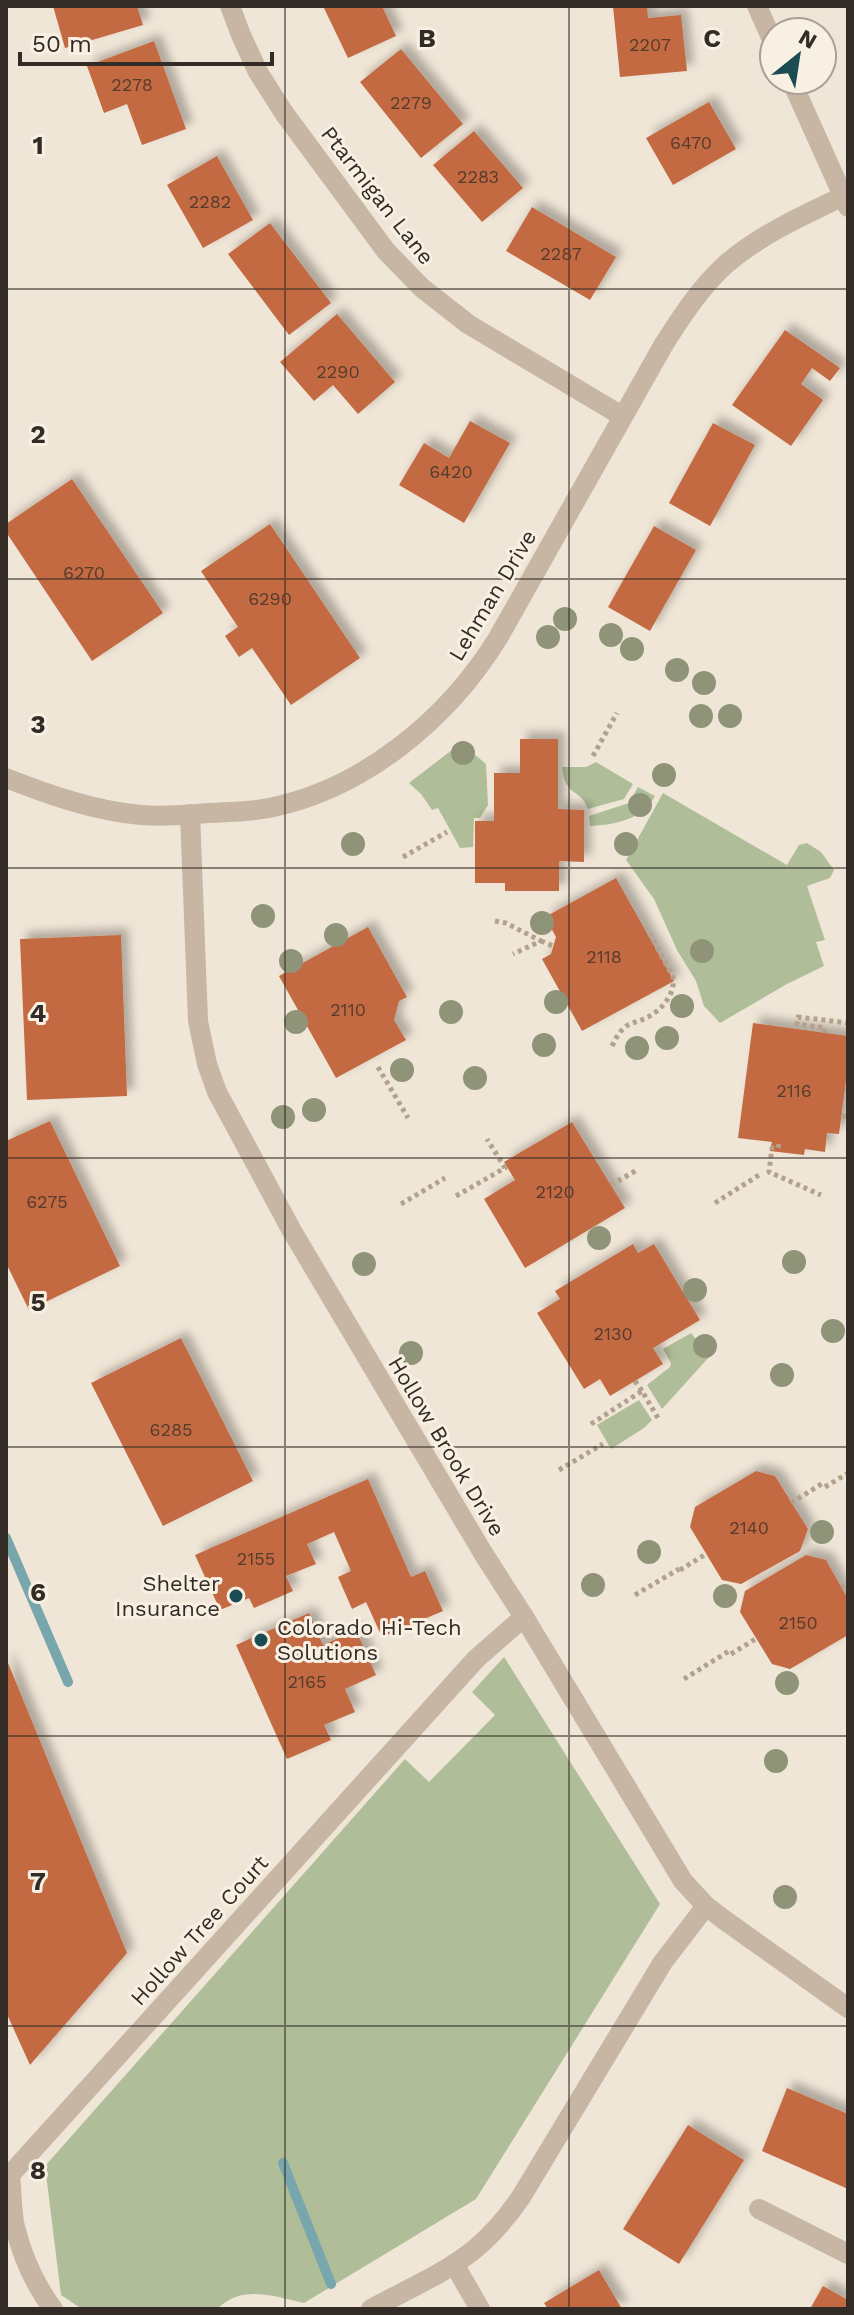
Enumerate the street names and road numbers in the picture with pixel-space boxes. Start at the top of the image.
street label: Ptarmigan Lane [316,121,439,269]
street label: Lehman Drive [444,525,541,665]
street label: Hollow Brook Drive [383,1352,510,1540]
street label: Hollow Tree Court [126,1850,273,2010]

